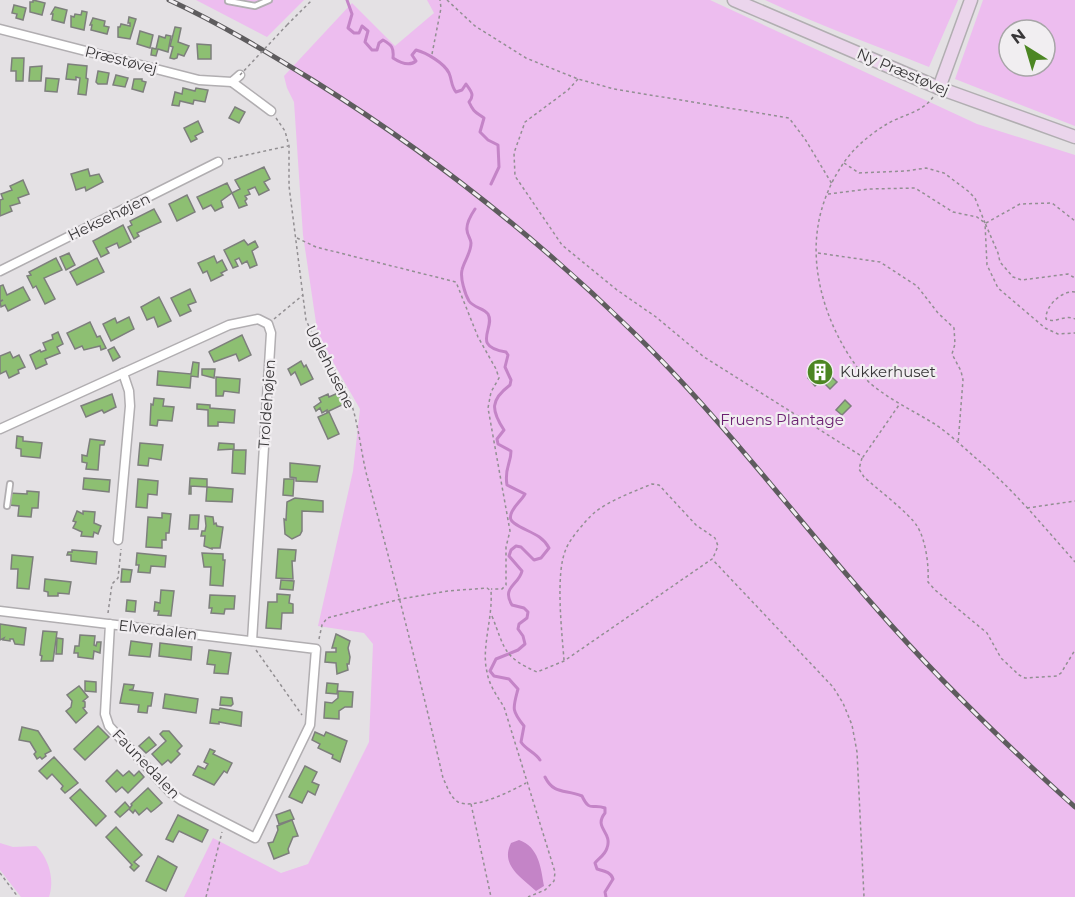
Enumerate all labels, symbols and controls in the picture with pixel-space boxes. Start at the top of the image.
north arrow [997,18,1057,78]
text: N [1007,25,1029,48]
street label: Præstøvej [83,41,159,78]
street label: Ny Præstøvej [854,44,952,99]
street label: Heksehøjen [65,188,153,245]
street label: Uglehusene [301,322,360,412]
building icon: Kukkerhuset [805,357,835,387]
street label: Troldehøjen [254,359,279,449]
place label: Kukkerhuset [840,362,936,381]
park label: Fruens Plantage [720,410,844,429]
street label: Elverdalen [118,615,198,644]
street label: Faunedalen [108,725,184,802]

